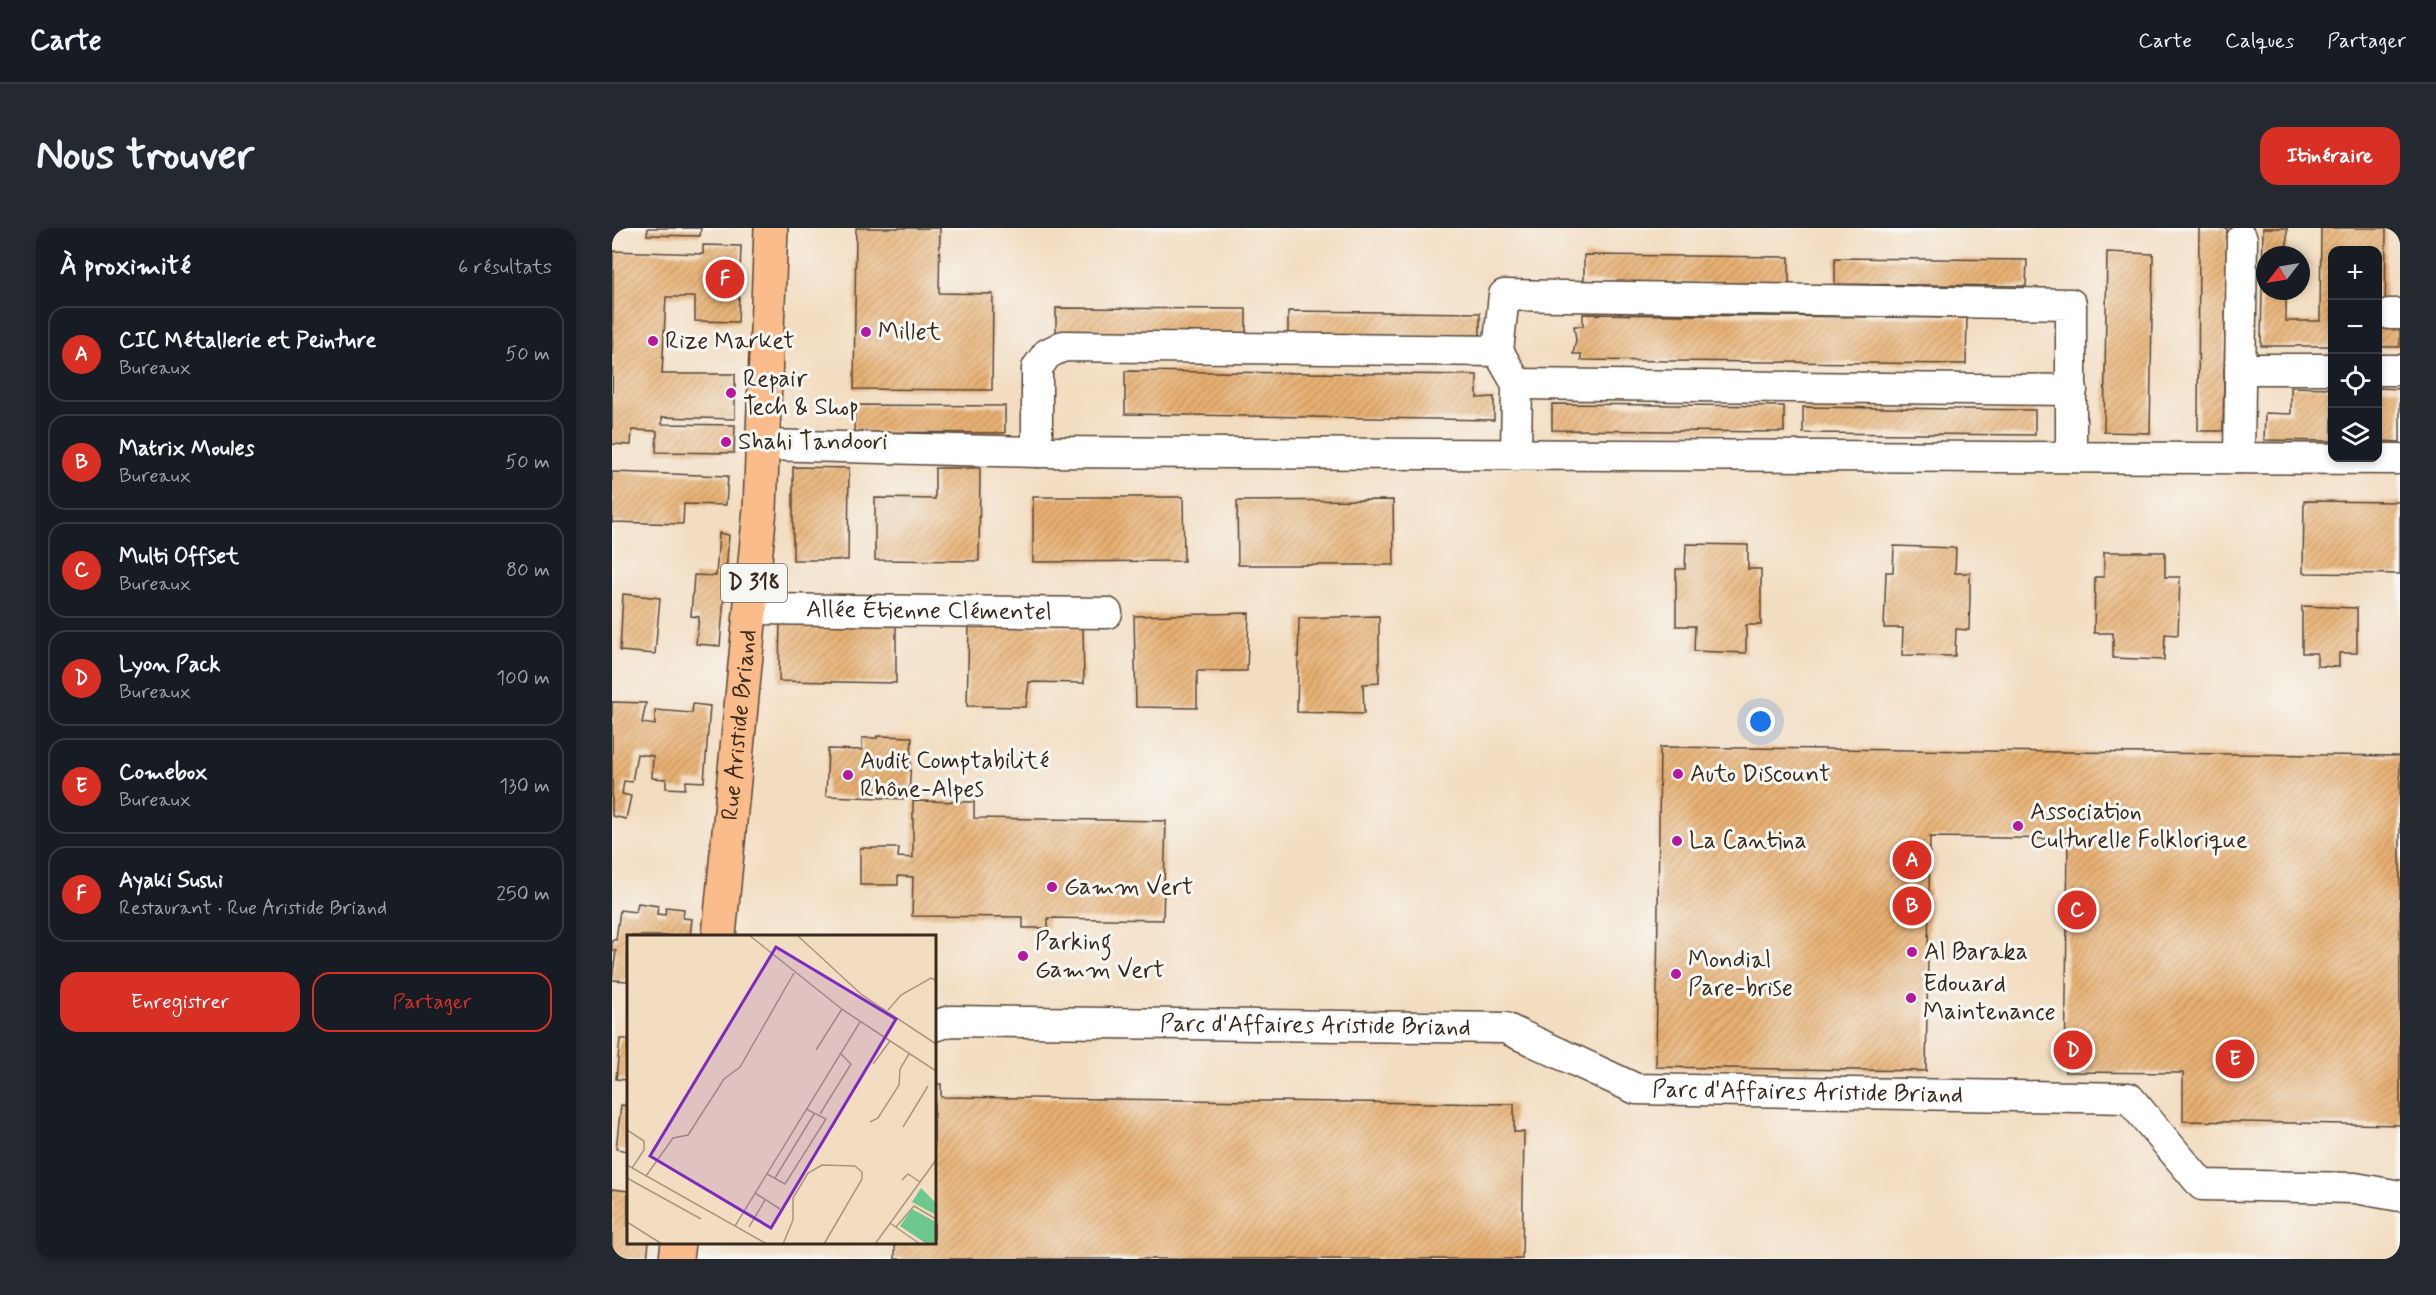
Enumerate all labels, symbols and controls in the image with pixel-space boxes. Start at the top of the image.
text: Carte [30,23,102,60]
text: Carte [2138,27,2192,55]
text: Calques [2225,27,2294,55]
text: Partager [2327,27,2406,55]
button: Itinéraire [2260,127,2400,185]
text: Nous trouver [36,129,254,184]
north arrow [2256,246,2310,300]
map controls [2328,246,2382,462]
button: + [2328,246,2382,300]
text: À proximité [60,250,191,284]
text: 6 résultats [458,254,552,281]
pin: F [706,256,744,302]
button: − [2328,300,2382,354]
place label: Millet [878,317,941,348]
marker: Millet [859,325,873,339]
place label: Rize Market [665,326,795,357]
text: CIC Métallerie et Peinture [119,327,376,355]
marker: Rize Market [646,334,660,348]
text: A [75,341,88,368]
text: 50 m [505,341,550,368]
button: locate [2328,354,2382,408]
text: Bureaux [119,355,191,382]
place label: Repair Tech & Shop [743,364,859,423]
marker: Repair Tech & Shop [724,386,738,400]
button: layers [2328,408,2382,462]
place label: Shahi Tandoori [738,427,888,458]
text: Matrix Moules [119,435,254,463]
marker: Shahi Tandoori [719,435,733,449]
text: B [75,449,88,476]
text: 50 m [505,449,550,476]
text: Bureaux [119,463,191,490]
text: Multi Offset [119,543,239,571]
text: C [74,557,89,584]
text: 80 m [506,557,550,584]
road number: D 318 [721,564,787,602]
text: Bureaux [119,571,191,598]
street label: Allée Étienne Clémentel [806,593,1052,628]
street label: Rue Aristide Briand [715,628,764,822]
text: Lyon Pack [119,651,220,679]
text: D [75,665,88,692]
text: 100 m [496,665,550,692]
text: Bureaux [119,679,191,706]
your location [1746,707,1775,736]
place label: Audit Comptabilité Rhône-Alpes [860,746,1049,805]
text: Comebox [119,759,207,787]
place label: Auto Discount [1690,759,1830,790]
marker: Auto Discount [1671,767,1685,781]
marker: Audit Comptabilité Rhône-Alpes [841,768,855,782]
text: E [76,773,87,800]
text: 130 m [499,773,550,800]
text: Bureaux [119,787,191,814]
place label: Association Culturelle Folklorique [2030,797,2248,856]
marker: Association Culturelle Folklorique [2011,819,2025,833]
place label: La Cantina [1689,826,1807,857]
marker: La Cantina [1670,834,1684,848]
pin: A [1892,838,1932,882]
text: Ayaki Sushi [119,867,223,895]
place label: Gamm Vert [1064,872,1193,903]
marker: Gamm Vert [1045,880,1059,894]
text: F [76,881,87,908]
text: 250 m [496,881,550,908]
pin: B [1892,884,1932,928]
pin: C [2058,888,2096,932]
text: Restaurant · Rue Aristide Briand [119,895,387,922]
place label: Parking Gamm Vert [1035,927,1164,986]
inset map [627,935,936,1244]
place label: Al Baraka [1924,937,2028,968]
place label: Mondial Pare-brise [1688,945,1793,1004]
marker: Al Baraka [1905,945,1919,959]
marker: Parking Gamm Vert [1016,949,1030,963]
marker: Mondial Pare-brise [1669,967,1683,981]
place label: Edouard Maintenance [1923,969,2056,1028]
button: Enregistrer [60,972,300,1032]
button: Partager [312,972,552,1032]
marker: Edouard Maintenance [1904,991,1918,1005]
street label: Parc d'Affaires Aristide Briand [1160,1008,1471,1043]
pin: D [2054,1028,2092,1072]
pin: E [2216,1036,2254,1082]
street label: Parc d'Affaires Aristide Briand [1652,1074,1963,1110]

